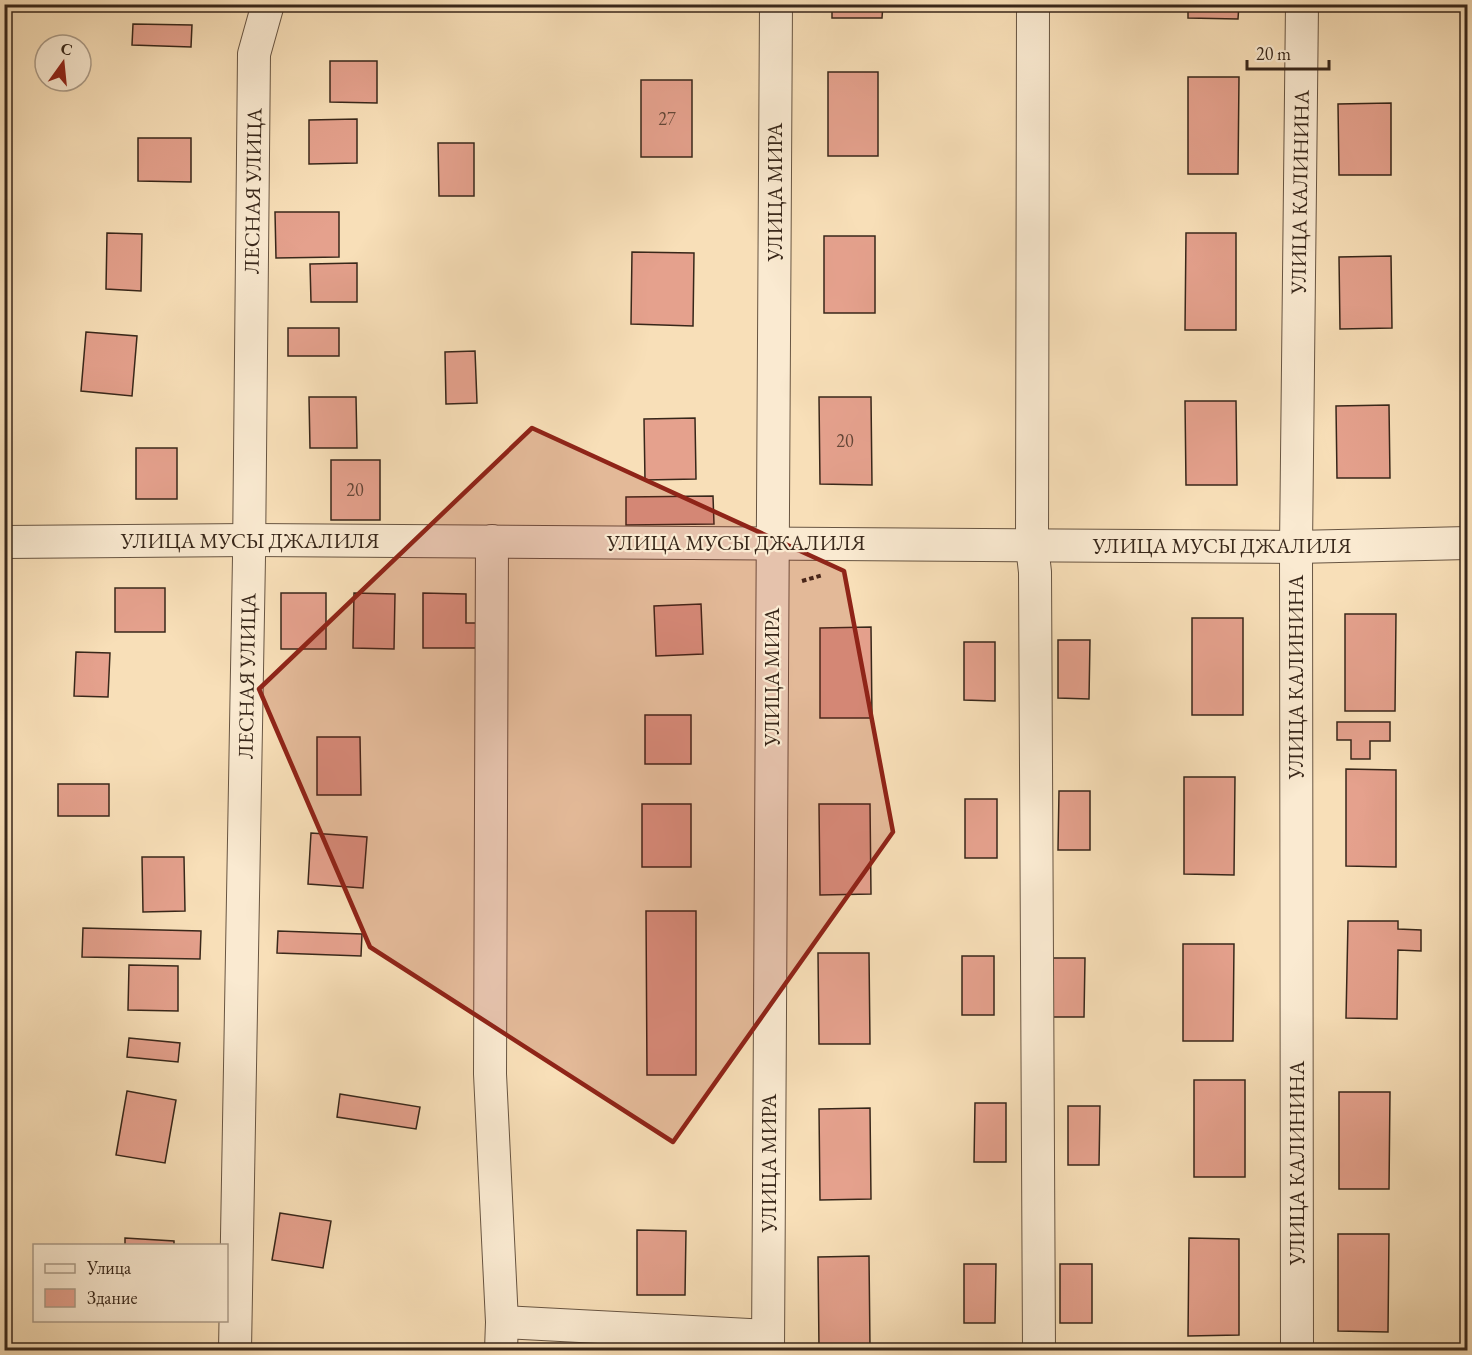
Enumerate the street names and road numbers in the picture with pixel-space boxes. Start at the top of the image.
street label: УЛИЦА КАЛИНИНА [1284,89,1315,295]
street label: ЛЕСНАЯ УЛИЦА [238,107,267,274]
street label: УЛИЦА МИРА [761,122,788,262]
street label: УЛИЦА МУСЫ ДЖАЛИЛЯ [120,527,379,554]
street label: УЛИЦА МУСЫ ДЖАЛИЛЯ [606,529,865,556]
street label: УЛИЦА МУСЫ ДЖАЛИЛЯ [1092,532,1351,559]
street label: УЛИЦА КАЛИНИНА [1282,574,1309,780]
street label: ЛЕСНАЯ УЛИЦА [232,592,261,759]
street label: УЛИЦА МИРА [758,607,785,747]
street label: УЛИЦА КАЛИНИНА [1283,1060,1310,1266]
street label: УЛИЦА МИРА [755,1093,782,1233]

